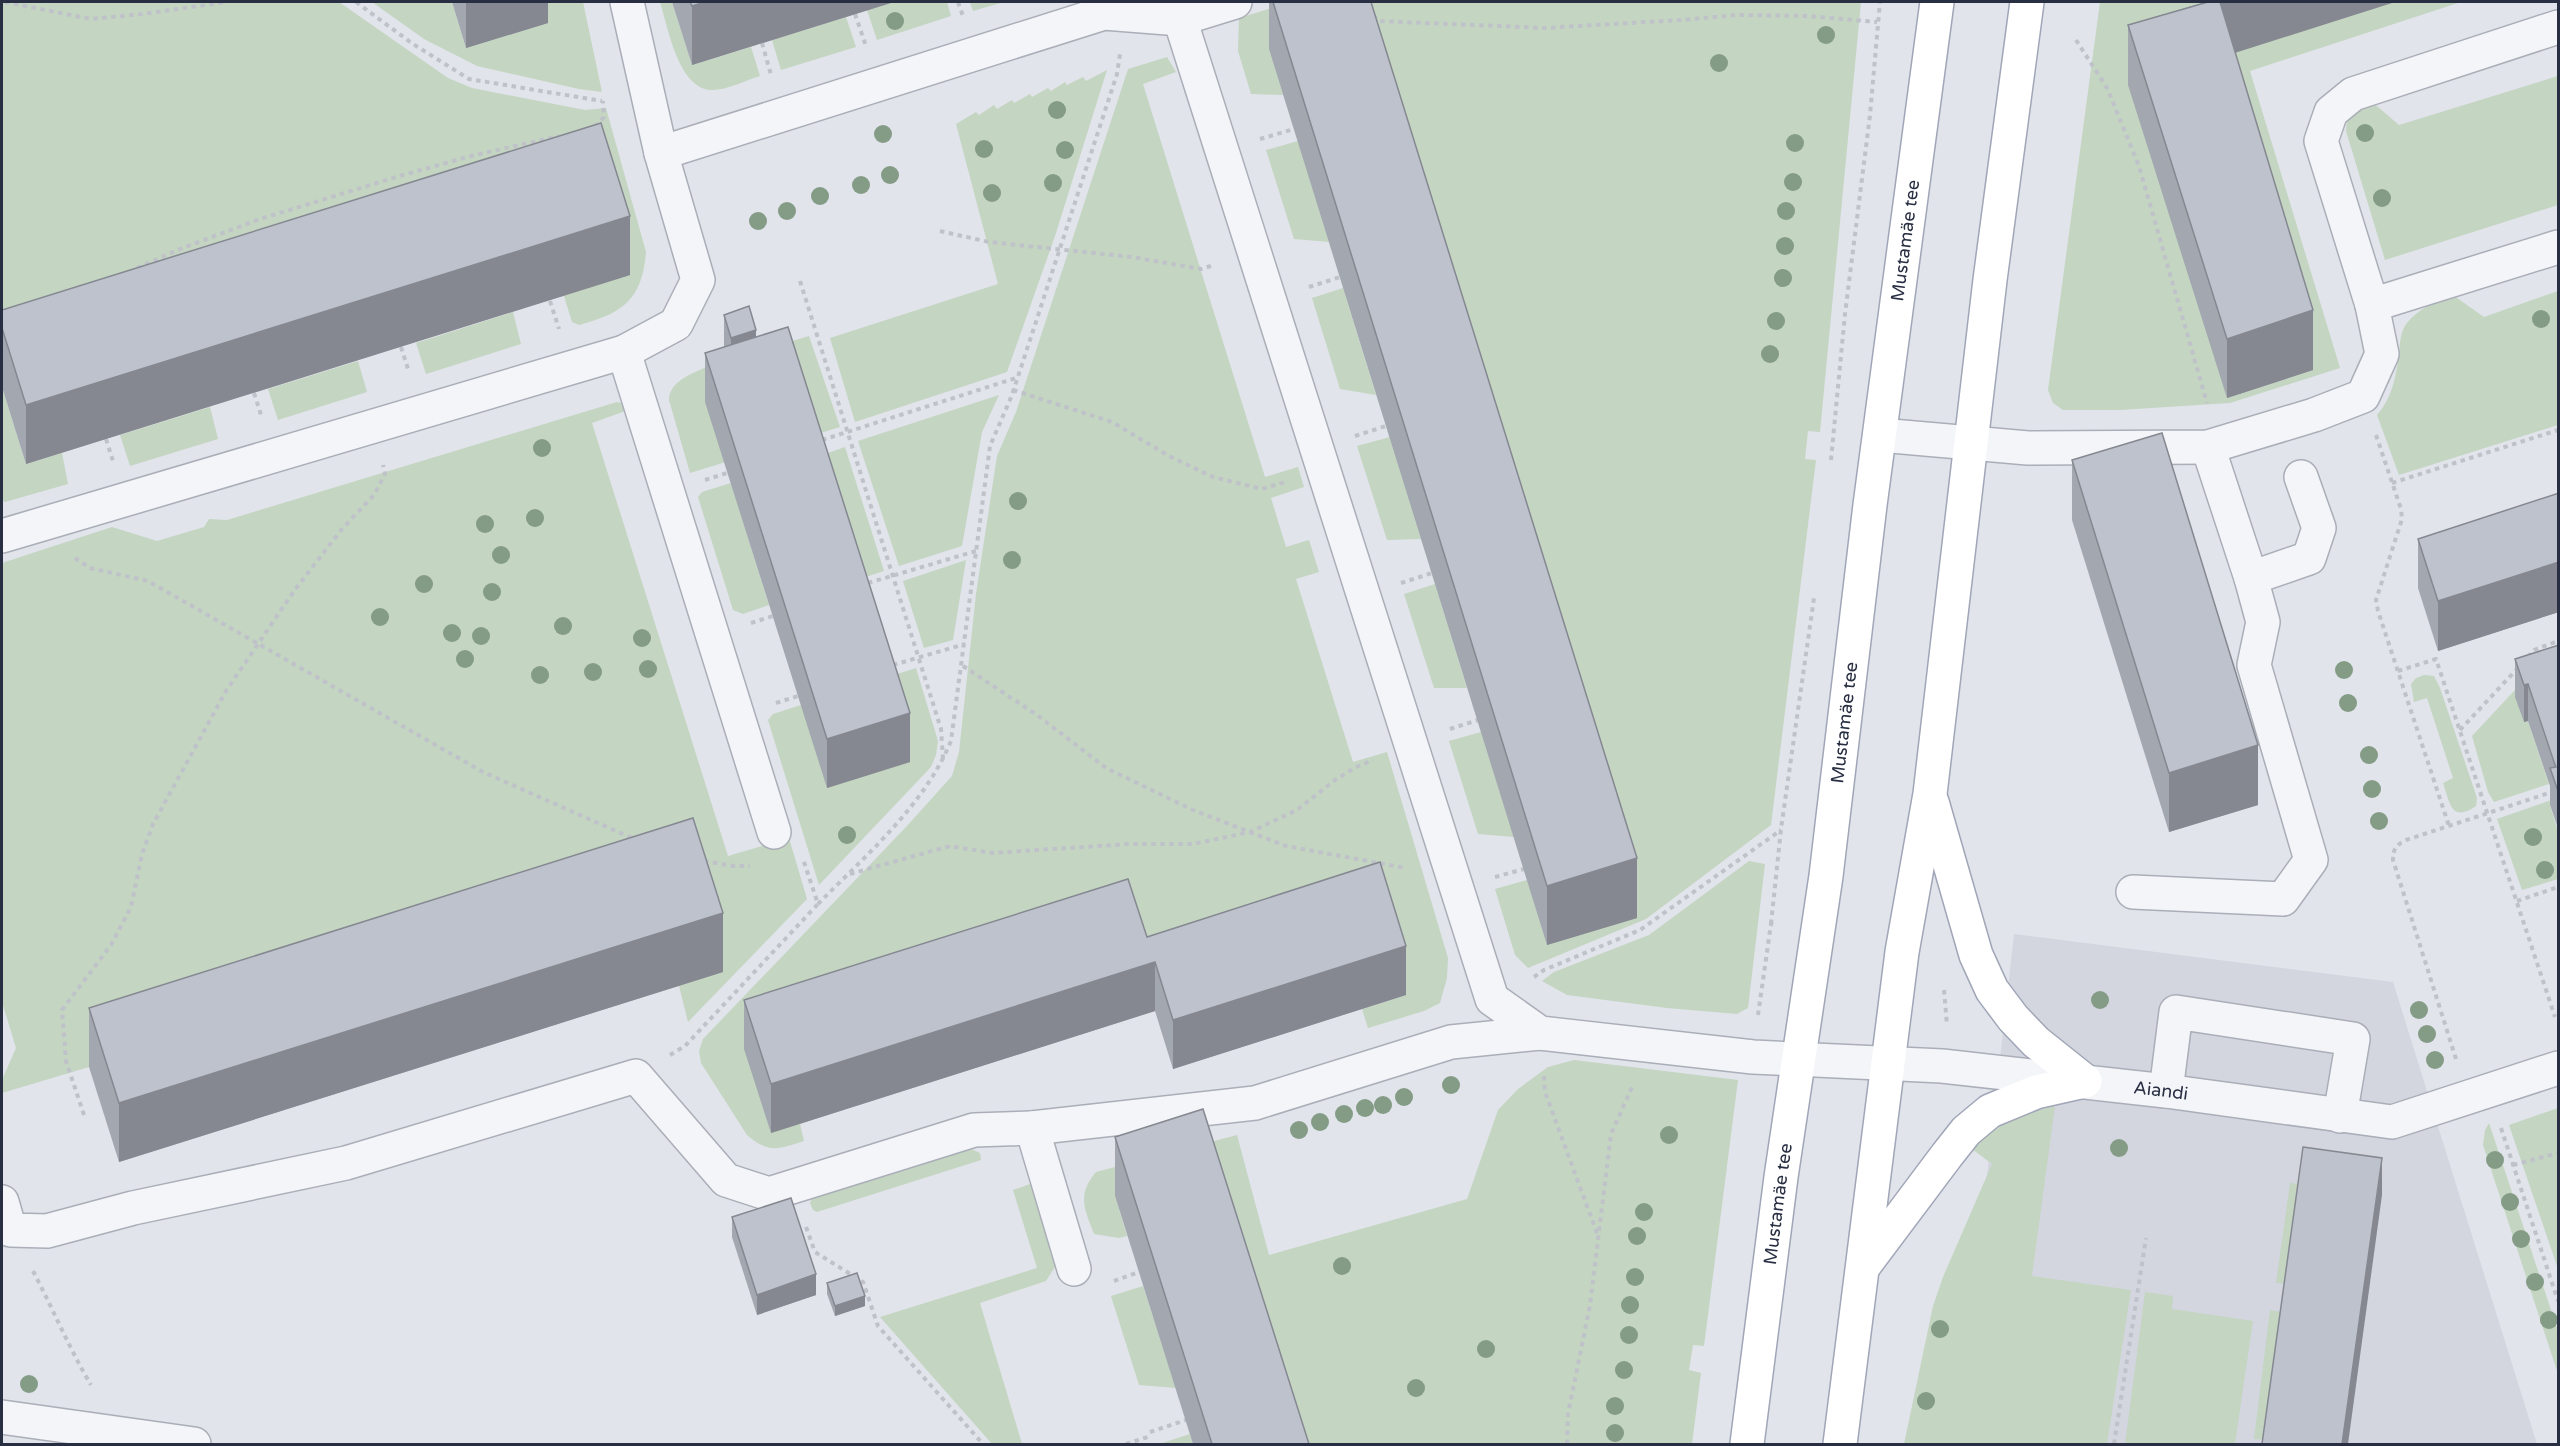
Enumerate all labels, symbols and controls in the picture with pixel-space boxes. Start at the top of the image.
street label: Mustamäe tee [1886,178,1924,303]
street label: Mustamäe tee [1826,660,1862,785]
street label: Aiandi [2133,1076,2190,1105]
street label: Mustamäe tee [1759,1142,1797,1266]

